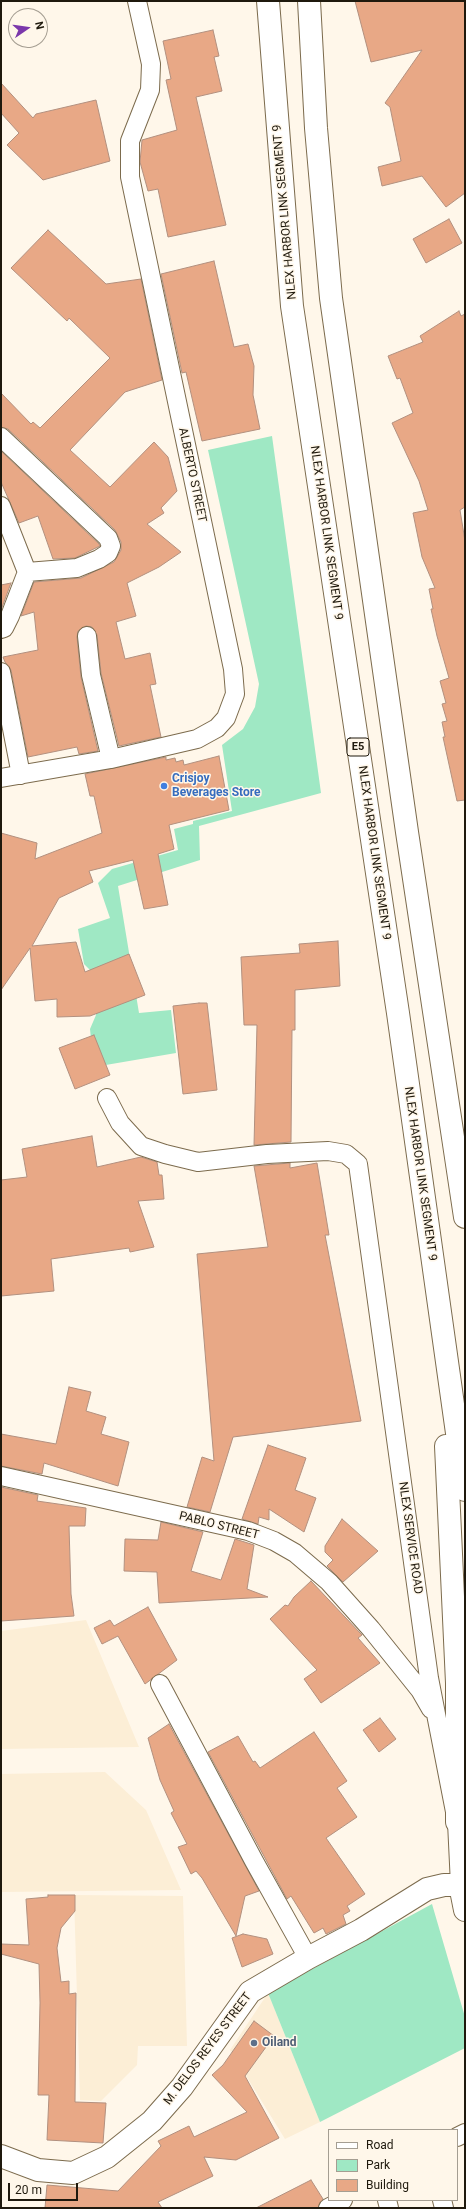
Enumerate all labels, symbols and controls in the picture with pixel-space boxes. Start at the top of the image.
north arrow [8,8,48,48]
text: N [32,20,46,31]
street label: NLEX HARBOR LINK SEGMENT 9 [270,124,300,300]
street label: ALBERTO STREET [175,426,209,524]
street label: NLEX HARBOR LINK SEGMENT 9 [307,445,345,621]
road number: E5 [347,738,369,756]
street label: NLEX HARBOR LINK SEGMENT 9 [355,765,393,941]
place label: Crisjoy Beverages Store [172,772,260,800]
marker: Crisjoy Beverages Store [159,781,169,791]
street label: NLEX HARBOR LINK SEGMENT 9 [401,1086,439,1262]
street label: NLEX SERVICE ROAD [395,1481,425,1595]
street label: PABLO STREET [177,1509,261,1543]
street label: M. DELOS REYES STREET [161,1990,255,2108]
place label: Oiland [262,2036,297,2050]
marker: Oiland [249,2038,259,2048]
legend [328,2129,458,2201]
text: Road [366,2138,394,2152]
text: Park [366,2158,390,2172]
scale bar [10,2175,80,2201]
text: Building [366,2178,409,2192]
text: 20 m [15,2183,42,2197]

